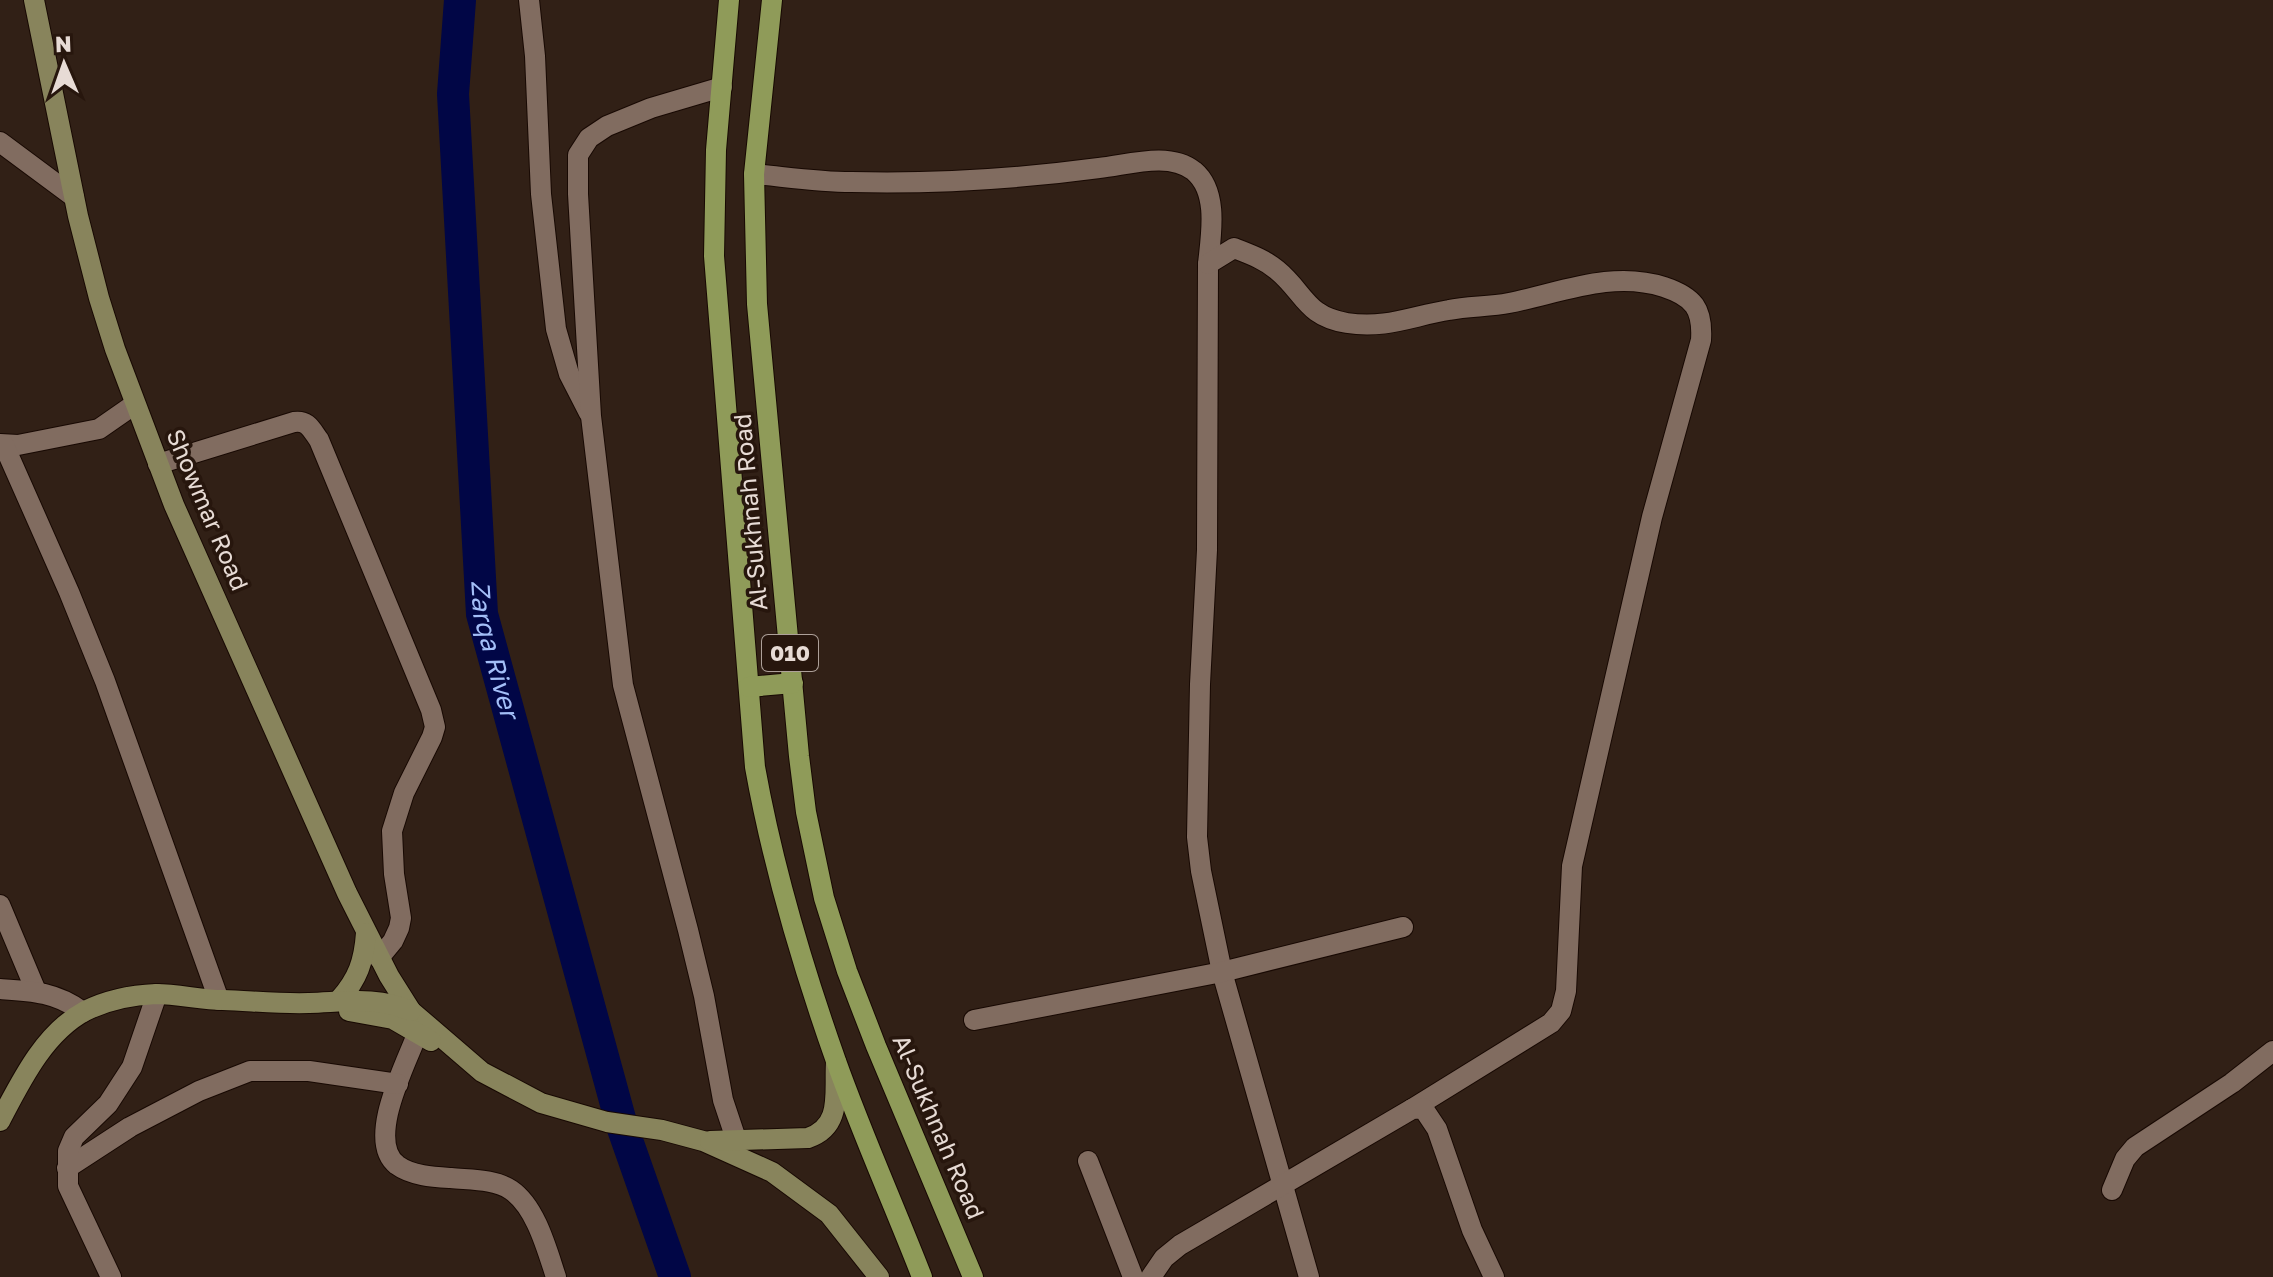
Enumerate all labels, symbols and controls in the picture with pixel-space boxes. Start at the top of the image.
north arrow [24,24,104,104]
text: N [54,30,72,57]
street label: Al-Sukhnah Road [726,412,773,612]
street label: Showmar Road [161,424,255,595]
water label: Zarqa River [465,579,527,725]
road number: 010 [762,635,818,671]
street label: Al-Sukhnah Road [887,1030,991,1223]

